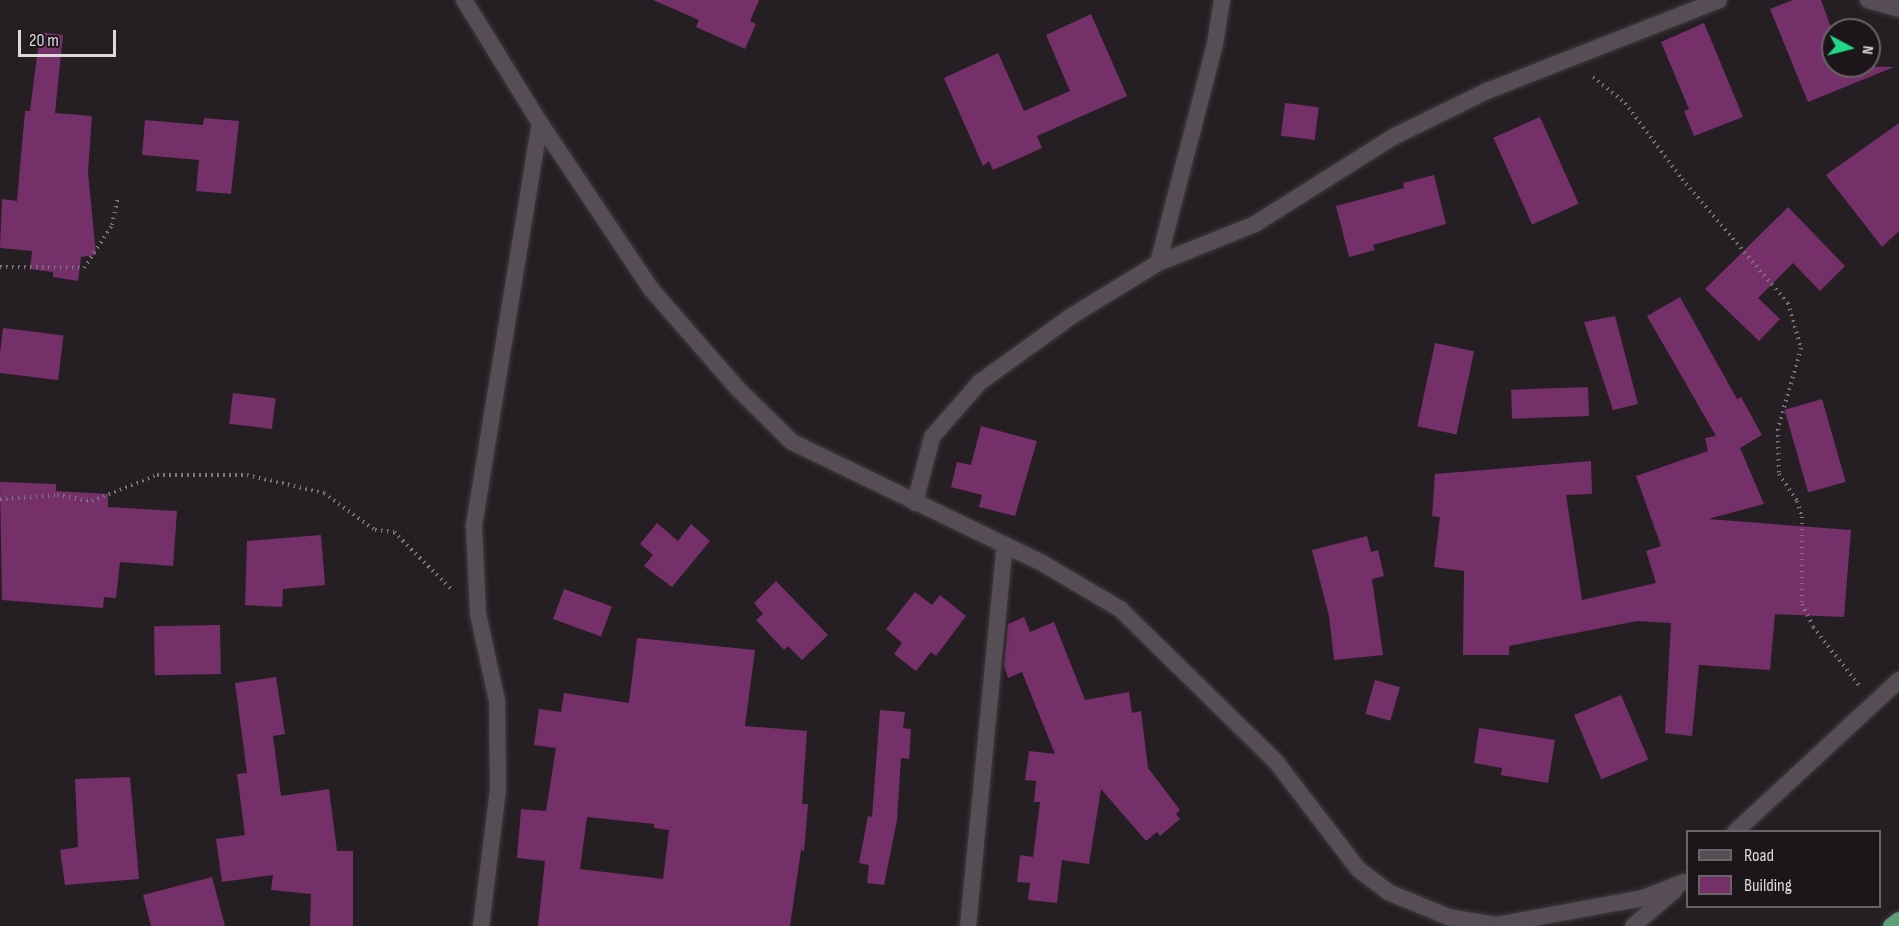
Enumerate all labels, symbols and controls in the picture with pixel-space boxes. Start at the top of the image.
scale bar [21,18,118,56]
north arrow [1821,18,1881,78]
text: 20 m [29,30,59,51]
text: N [1857,45,1877,55]
legend [1686,830,1881,908]
text: Road [1744,845,1774,866]
text: Building [1744,875,1792,896]

